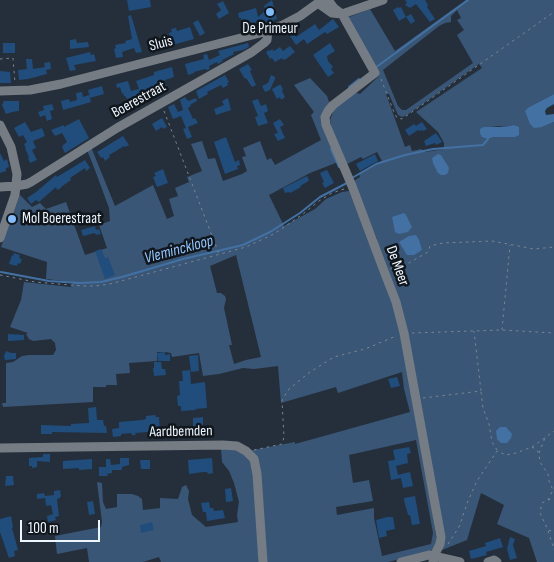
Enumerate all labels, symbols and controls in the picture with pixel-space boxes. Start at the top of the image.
marker: De Primeur [264,6,276,18]
place label: De Primeur [242,20,298,38]
street label: Sluis [147,32,175,56]
street label: Boerestraat [109,78,169,122]
place label: Mol Boerestraat [22,210,101,228]
marker: Mol Boerestraat [6,213,18,225]
water label: Vleminckloop [142,232,216,268]
street label: De Meer [382,244,412,288]
street label: Aardbemden [149,422,213,442]
scale bar [22,510,102,542]
text: 100 m [28,519,59,538]

